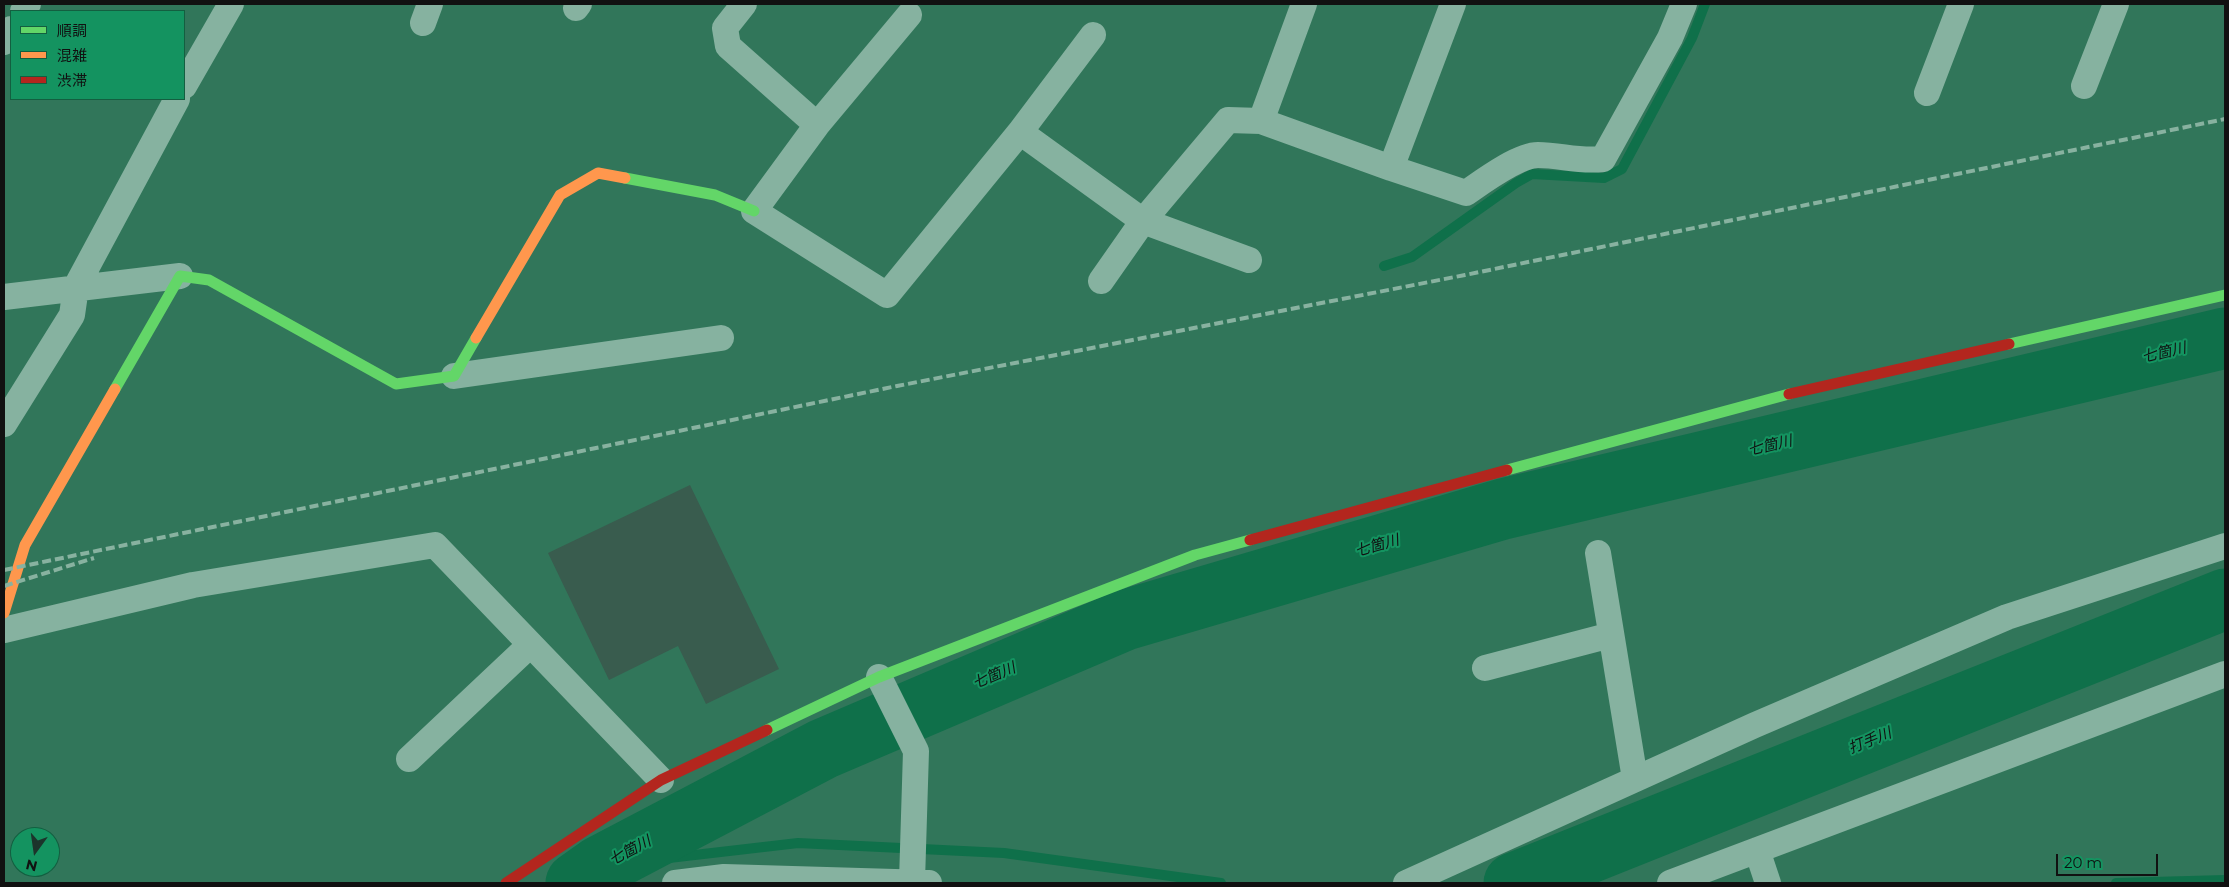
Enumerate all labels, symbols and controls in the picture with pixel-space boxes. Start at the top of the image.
legend [10,10,185,100]
text: 順調 [57,21,87,40]
text: 混雑 [57,46,87,65]
text: 渋滞 [57,71,87,90]
water label: 七箇川 [2140,339,2188,367]
water label: 七箇川 [1746,432,1794,460]
water label: 七箇川 [1353,531,1401,561]
water label: 七箇川 [970,659,1018,693]
water label: 打手川 [1846,724,1894,758]
north arrow [10,827,60,877]
water label: 七箇川 [606,832,654,870]
scale bar [2059,844,2162,876]
text: 20 m [2064,853,2102,872]
text: N [24,855,39,876]

